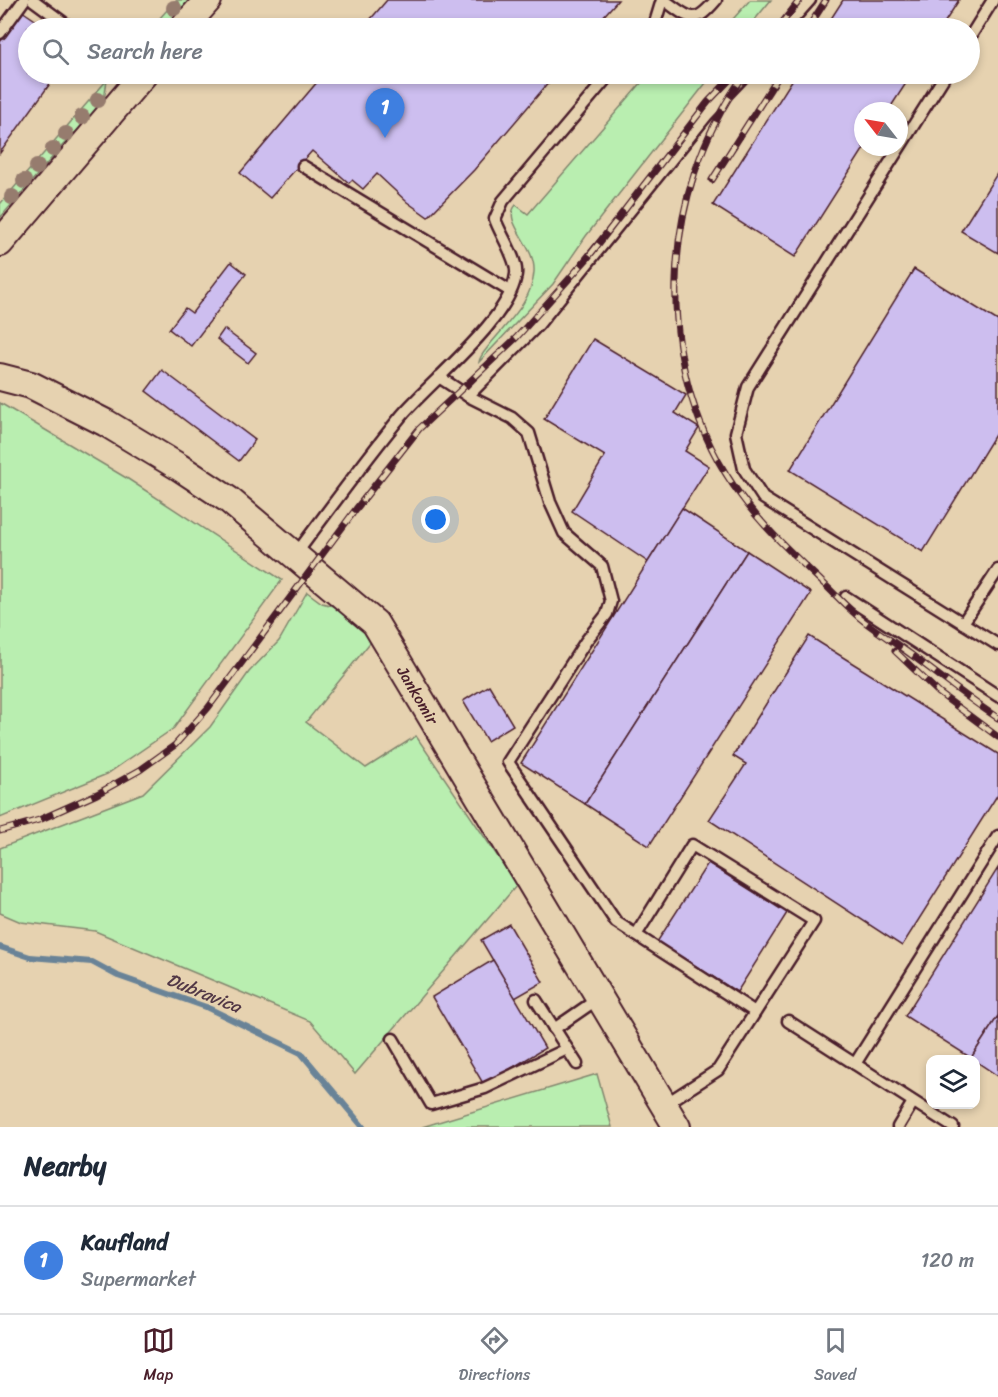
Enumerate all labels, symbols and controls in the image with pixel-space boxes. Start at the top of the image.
search box [18,18,980,84]
text: Search here [87,32,203,71]
icon: search [39,35,72,68]
pin: 1 [366,88,404,138]
north arrow [854,102,908,156]
your location [421,505,450,534]
street label: Jankomir [389,659,448,731]
water label: Dubravica [162,964,248,1023]
map controls [926,1055,980,1109]
button: layers [926,1055,980,1109]
text: Nearby [24,1143,106,1189]
text: Kaufland [81,1223,168,1262]
text: 1 [39,1243,48,1278]
text: 120 m [921,1243,974,1278]
text: Supermarket [81,1262,196,1297]
tab: Map [142,1324,175,1389]
tab: Directions [459,1324,530,1389]
tab: Saved [814,1324,856,1389]

